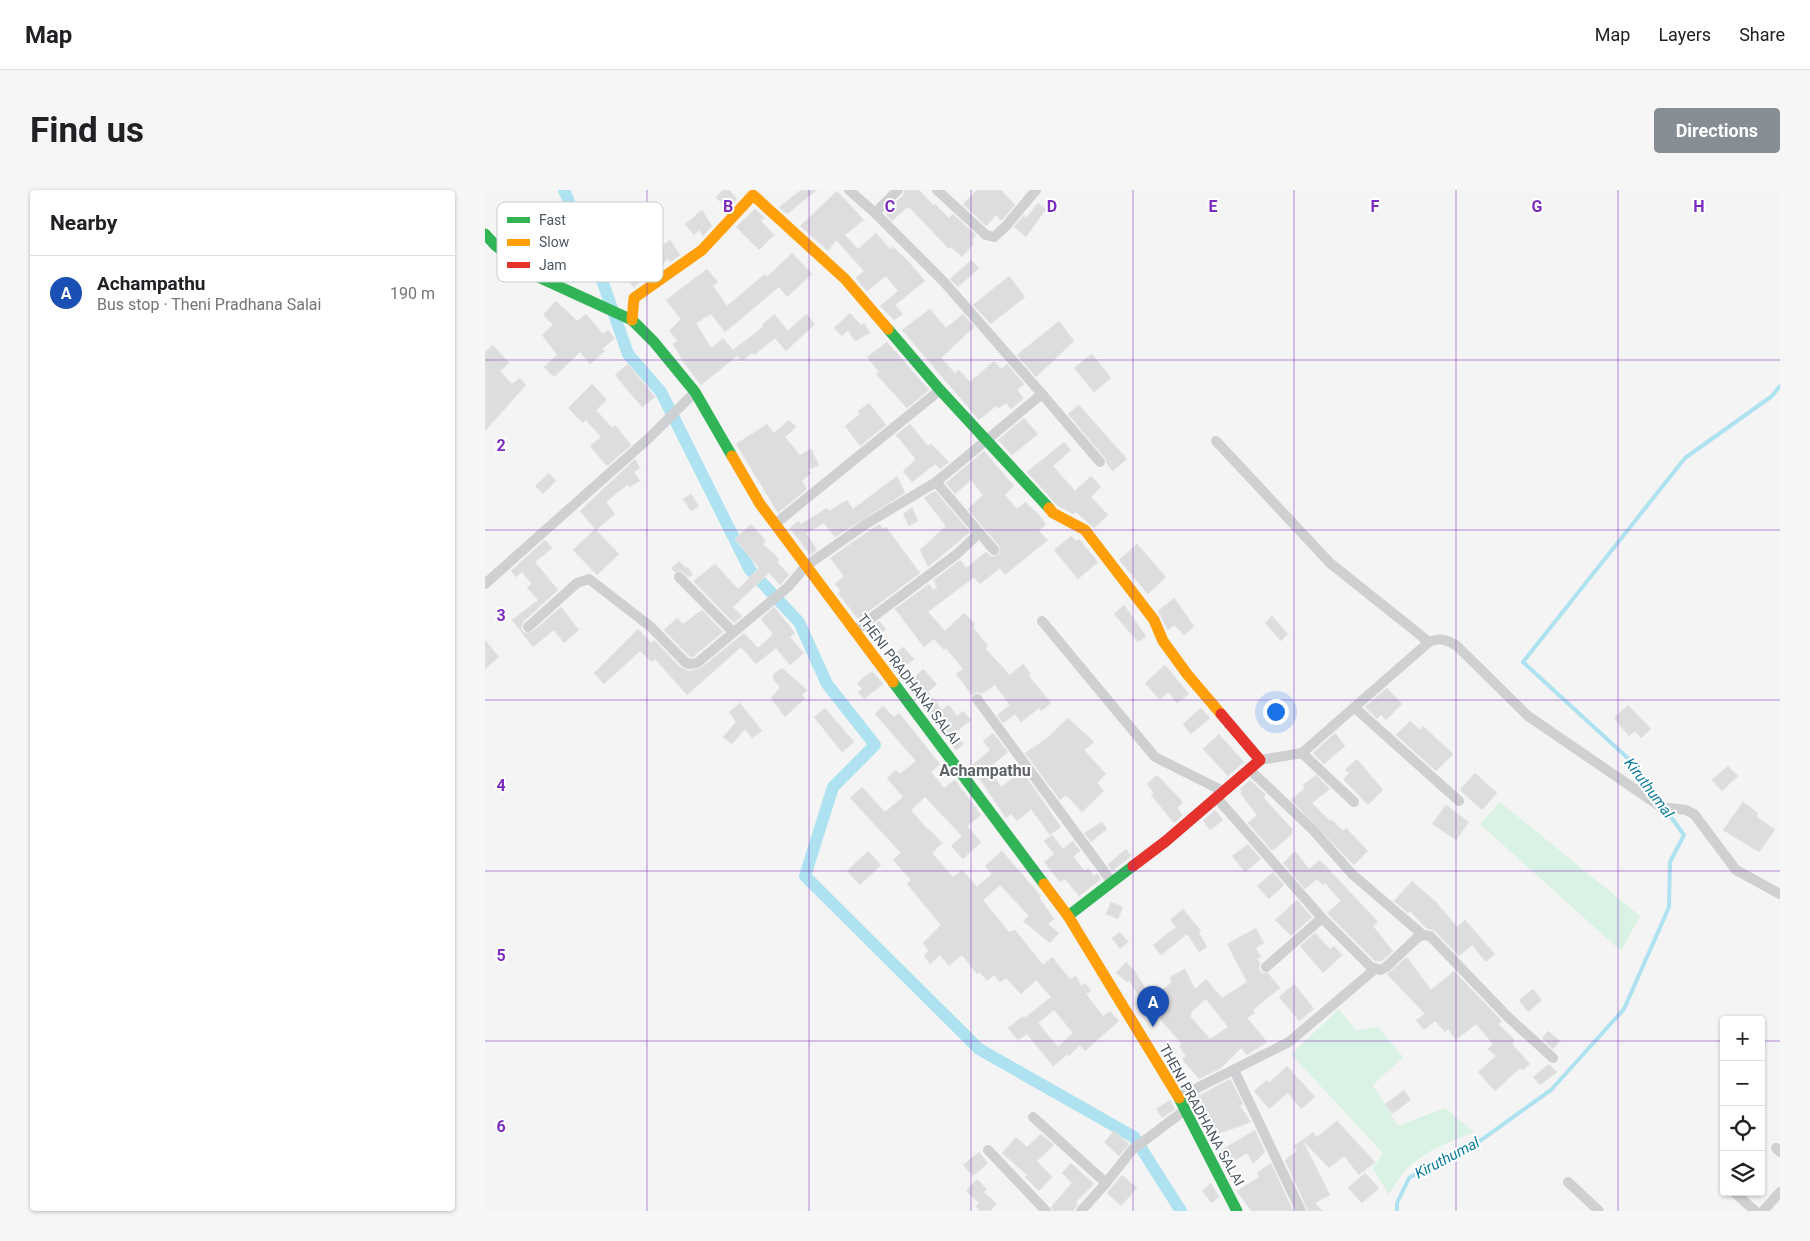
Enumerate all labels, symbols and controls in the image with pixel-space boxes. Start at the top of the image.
text: Map [25,21,72,49]
text: Map [1595,24,1630,45]
text: Layers [1658,24,1711,45]
text: Share [1739,24,1785,45]
button: Directions [1654,108,1780,153]
text: Find us [30,110,144,151]
text: B [723,197,733,216]
text: C [885,197,895,216]
text: D [1047,197,1057,216]
text: E [1209,197,1218,216]
text: F [1371,197,1380,216]
text: G [1532,197,1543,216]
text: H [1693,197,1705,216]
legend [497,202,663,282]
text: Nearby [50,211,117,235]
text: Fast [539,212,566,228]
text: Slow [539,234,570,250]
text: Jam [539,257,567,273]
text: Achampathu [97,272,206,295]
text: A [61,284,71,303]
text: 190 m [390,284,435,303]
text: Bus stop · Theni Pradhana Salai [97,295,321,314]
text: 2 [496,436,506,455]
text: 3 [496,606,506,625]
street label: THENI PRADHANA SALAI [855,611,963,747]
your location [1263,699,1289,725]
water label: Kiruthumal [1621,754,1678,822]
district label: Achampathu [939,761,1031,780]
text: 4 [496,776,506,795]
text: 5 [496,946,506,965]
pin: A [1137,986,1169,1027]
map controls [1720,1016,1765,1196]
button: + [1720,1016,1765,1061]
street label: THENI PRADHANA SALAI [1156,1041,1248,1189]
button: − [1720,1061,1765,1106]
button: locate [1720,1106,1765,1151]
text: 6 [496,1117,506,1136]
water label: Kiruthumal [1412,1133,1483,1183]
button: layers [1720,1151,1765,1196]

